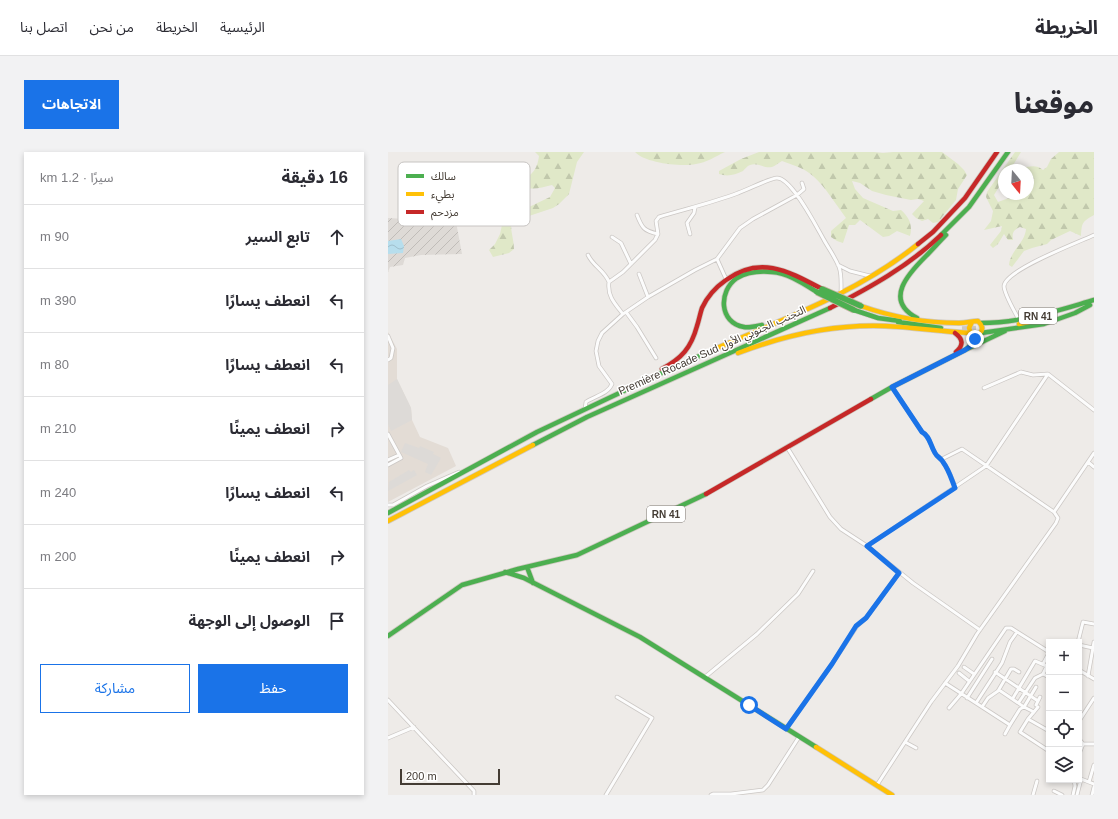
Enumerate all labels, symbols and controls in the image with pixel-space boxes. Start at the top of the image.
text: الخريطة [1035,17,1098,38]
text: اتصل بنا [20,19,68,35]
text: من نحن [90,19,134,35]
text: الخريطة [156,19,198,35]
text: الرئيسية [220,19,265,35]
button: الاتجاهات [24,80,119,129]
text: موقعنا [1014,88,1094,119]
legend [398,162,530,226]
north arrow [998,164,1034,200]
text: 16 دقيقة [282,168,348,187]
text: سيرًا · 1.2 km [40,170,114,185]
text: سالك [431,170,456,182]
text: بطيء [431,188,454,204]
text: مزدحم [431,206,459,221]
icon: ahead [326,226,348,248]
text: تابع السير [246,228,310,245]
text: 90 m [40,229,69,244]
icon: left [326,290,348,312]
text: انعطف يسارًا [225,292,310,309]
text: 390 m [40,293,76,308]
street label: Première Rocade Sud التجنب الجنوبي الأول [616,303,809,400]
road number: RN 41 [1019,308,1057,324]
route end [966,330,984,348]
icon: left [326,354,348,376]
text: انعطف يسارًا [225,356,310,373]
text: 80 m [40,357,69,372]
icon: right [326,418,348,440]
text: انعطف يمينًا [229,420,310,437]
text: 210 m [40,421,76,436]
icon: left [326,482,348,504]
text: انعطف يسارًا [225,484,310,501]
text: 240 m [40,485,76,500]
road number: RN 41 [647,506,685,522]
icon: right [326,546,348,568]
text: انعطف يمينًا [229,548,310,565]
text: 200 m [40,549,76,564]
icon: arrive [326,610,348,632]
text: الوصول إلى الوجهة [188,612,310,629]
map controls [1046,639,1082,783]
button: + [1046,639,1082,675]
button: مشاركة [40,664,190,713]
button: حفظ [198,664,348,713]
button: − [1046,675,1082,711]
route start [740,696,758,714]
button: locate [1046,711,1082,747]
button: layers [1046,747,1082,783]
scale bar [400,767,500,786]
text: 200 m [406,770,437,782]

